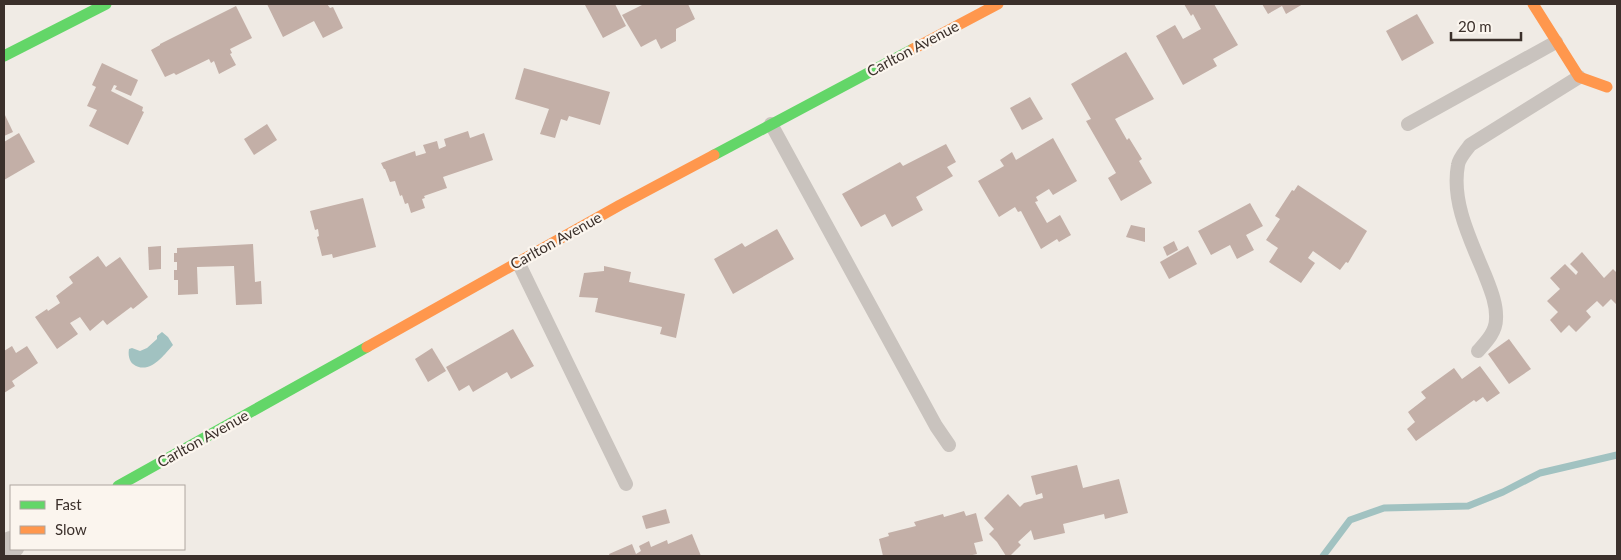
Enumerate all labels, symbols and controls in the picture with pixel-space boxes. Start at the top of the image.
scale bar [1451,10,1521,42]
street label: Carlton Avenue [863,16,962,80]
text: 20 m [1458,17,1492,35]
street label: Carlton Avenue [507,208,604,273]
street label: Carlton Avenue [154,406,251,471]
legend [10,485,185,550]
text: Fast [55,495,82,513]
text: Slow [55,520,87,538]

